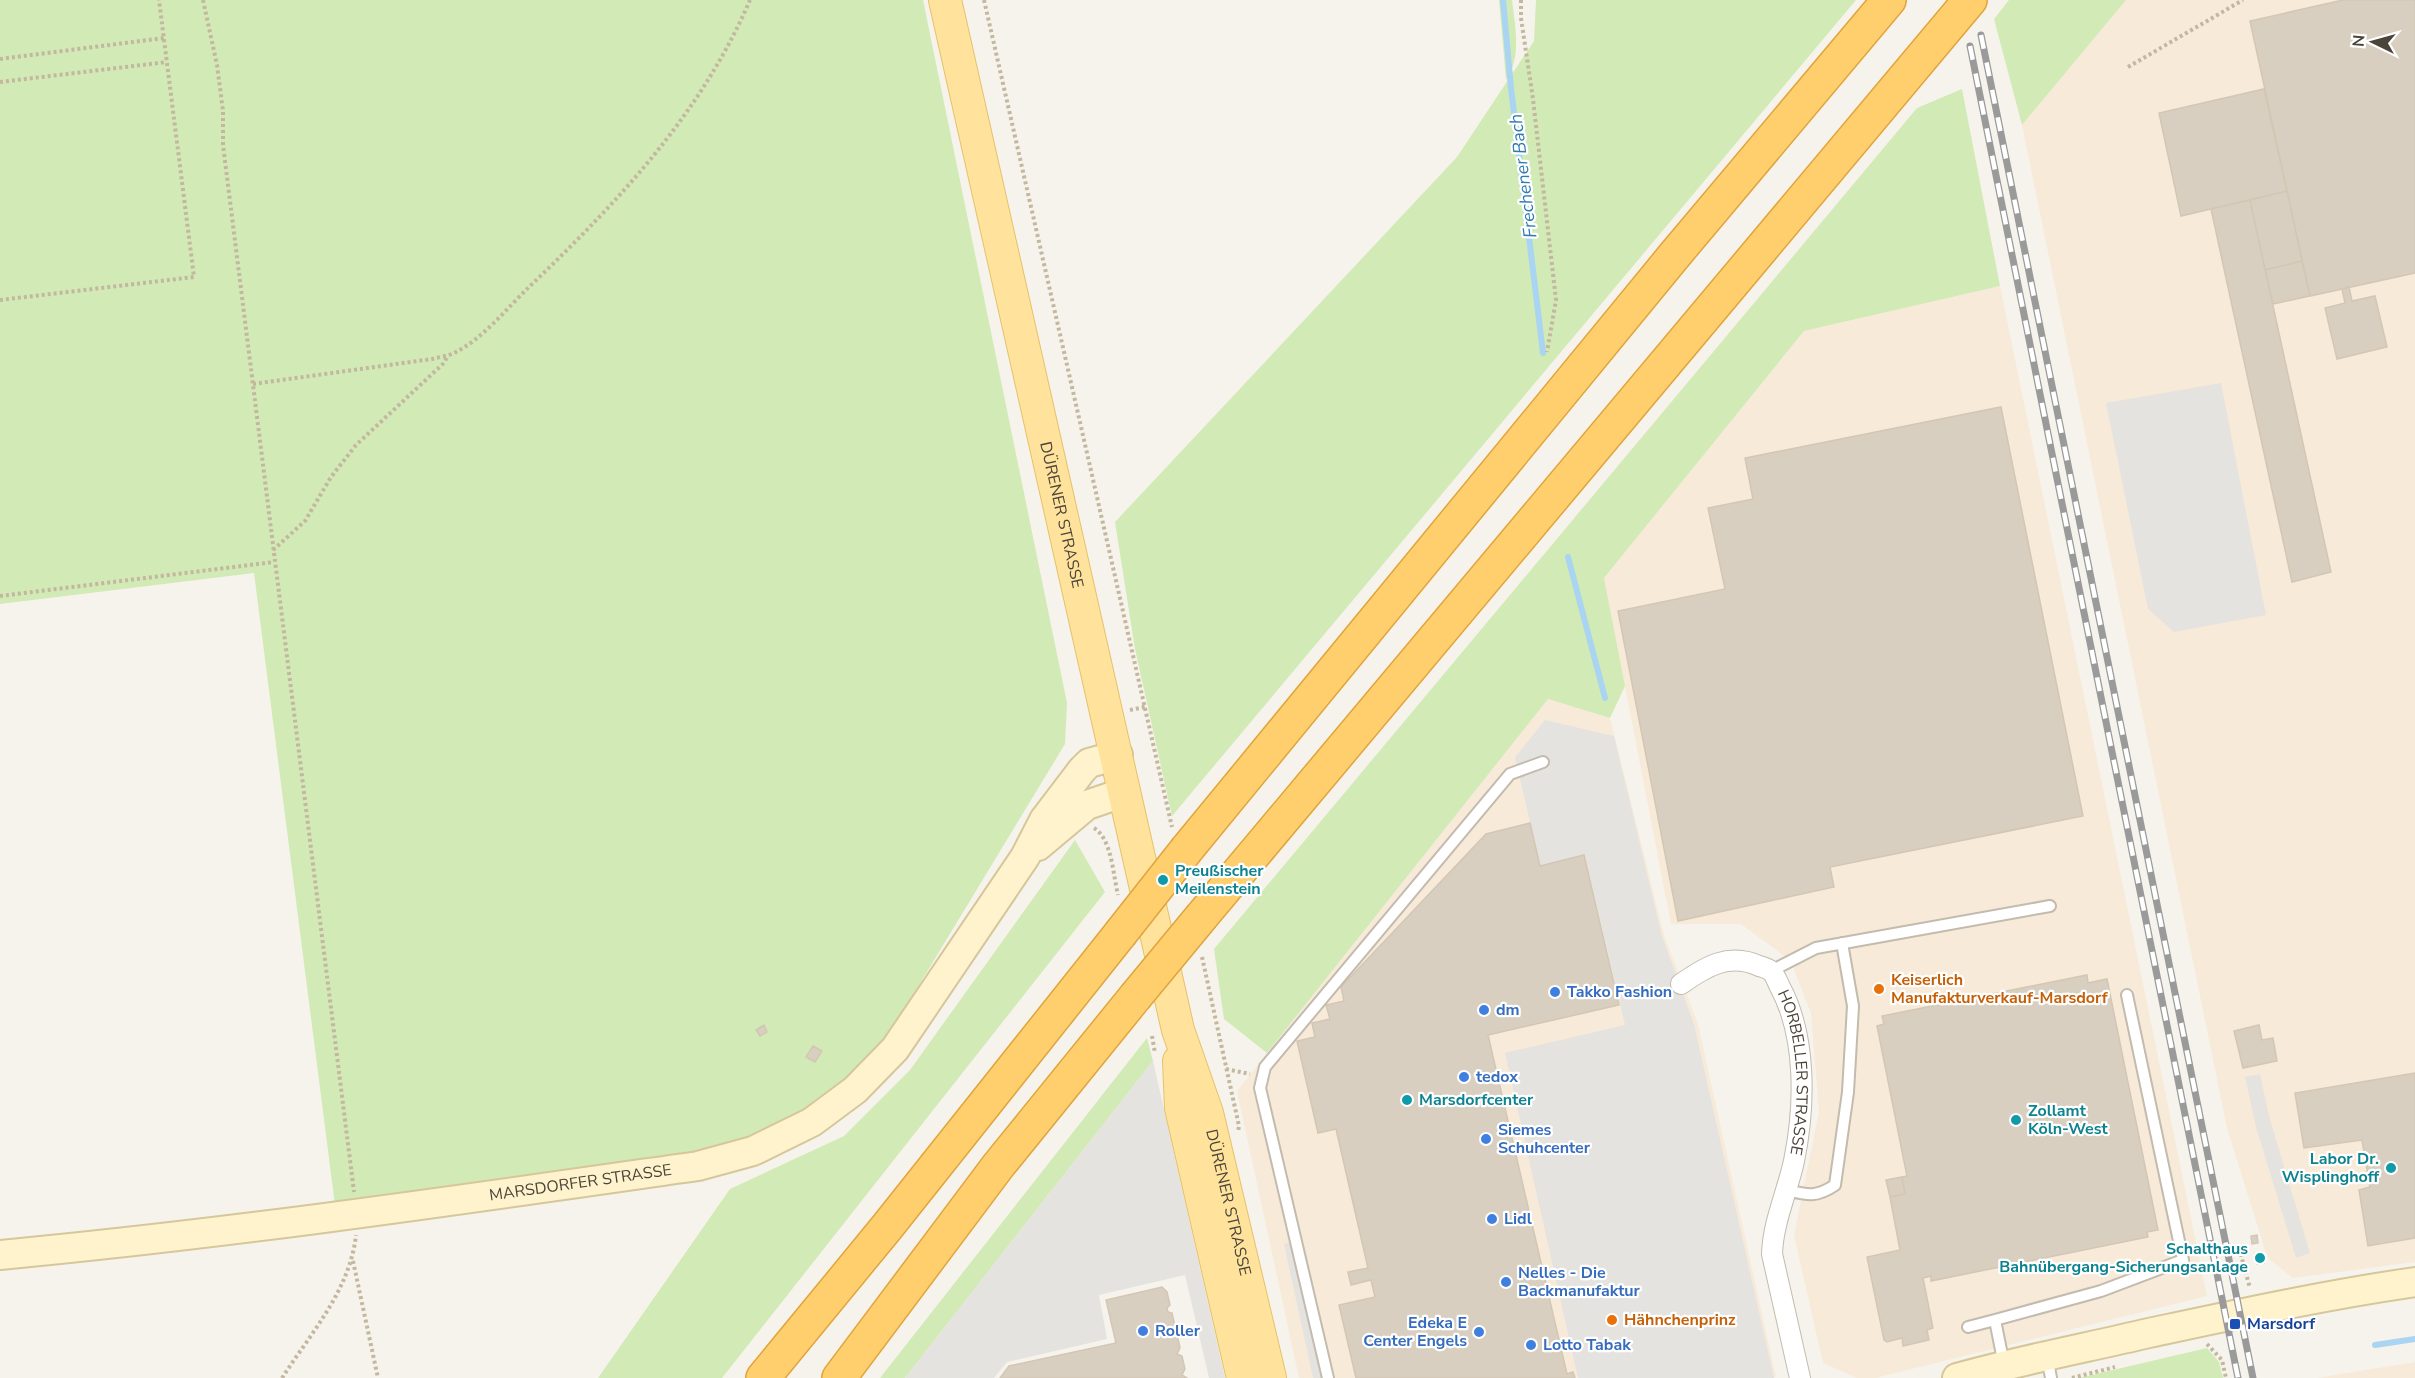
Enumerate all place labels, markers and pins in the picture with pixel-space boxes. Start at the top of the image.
place label: Preußischer Meilenstein [1175,860,1264,900]
marker: Preußischer Meilenstein [1156,873,1170,887]
place label: Keiserlich Manufakturverkauf-Marsdorf [1891,969,2109,1009]
place label: Takko Fashion [1567,981,1672,1003]
marker: Keiserlich Manufakturverkauf-Marsdorf [1872,982,1886,996]
marker: Takko Fashion [1548,985,1562,999]
place label: dm [1496,999,1520,1021]
marker: dm [1477,1003,1491,1017]
place label: tedox [1476,1066,1518,1088]
marker: tedox [1457,1070,1471,1084]
place label: Marsdorfcenter [1419,1089,1534,1111]
marker: Marsdorfcenter [1400,1093,1414,1107]
place label: Zollamt Köln-West [2028,1100,2108,1140]
marker: Zollamt Köln-West [2009,1113,2023,1127]
place label: Siemes Schuhcenter [1498,1119,1591,1159]
marker: Siemes Schuhcenter [1479,1132,1493,1146]
place label: Labor Dr. Wisplinghoff [2282,1148,2380,1188]
marker: Labor Dr. Wisplinghoff [2384,1161,2398,1175]
place label: Lidl [1504,1208,1532,1230]
marker: Lidl [1485,1212,1499,1226]
place label: Schalthaus Bahnübergang-Sicherungsanlage [1999,1238,2248,1278]
marker: Schalthaus Bahnübergang-Sicherungsanlage [2253,1251,2267,1265]
place label: Nelles - Die Backmanufaktur [1518,1262,1641,1302]
marker: Nelles - Die Backmanufaktur [1499,1275,1513,1289]
place label: Hähnchenprinz [1624,1309,1736,1331]
place label: Edeka E Center Engels [1363,1312,1467,1352]
marker: Hähnchenprinz [1605,1313,1619,1327]
place label: Marsdorf [2247,1313,2316,1335]
marker: Marsdorf [2228,1317,2242,1331]
place label: Roller [1155,1320,1201,1342]
marker: Roller [1136,1324,1150,1338]
marker: Edeka E Center Engels [1472,1325,1486,1339]
place label: Lotto Tabak [1543,1334,1631,1356]
marker: Lotto Tabak [1524,1338,1538,1352]

